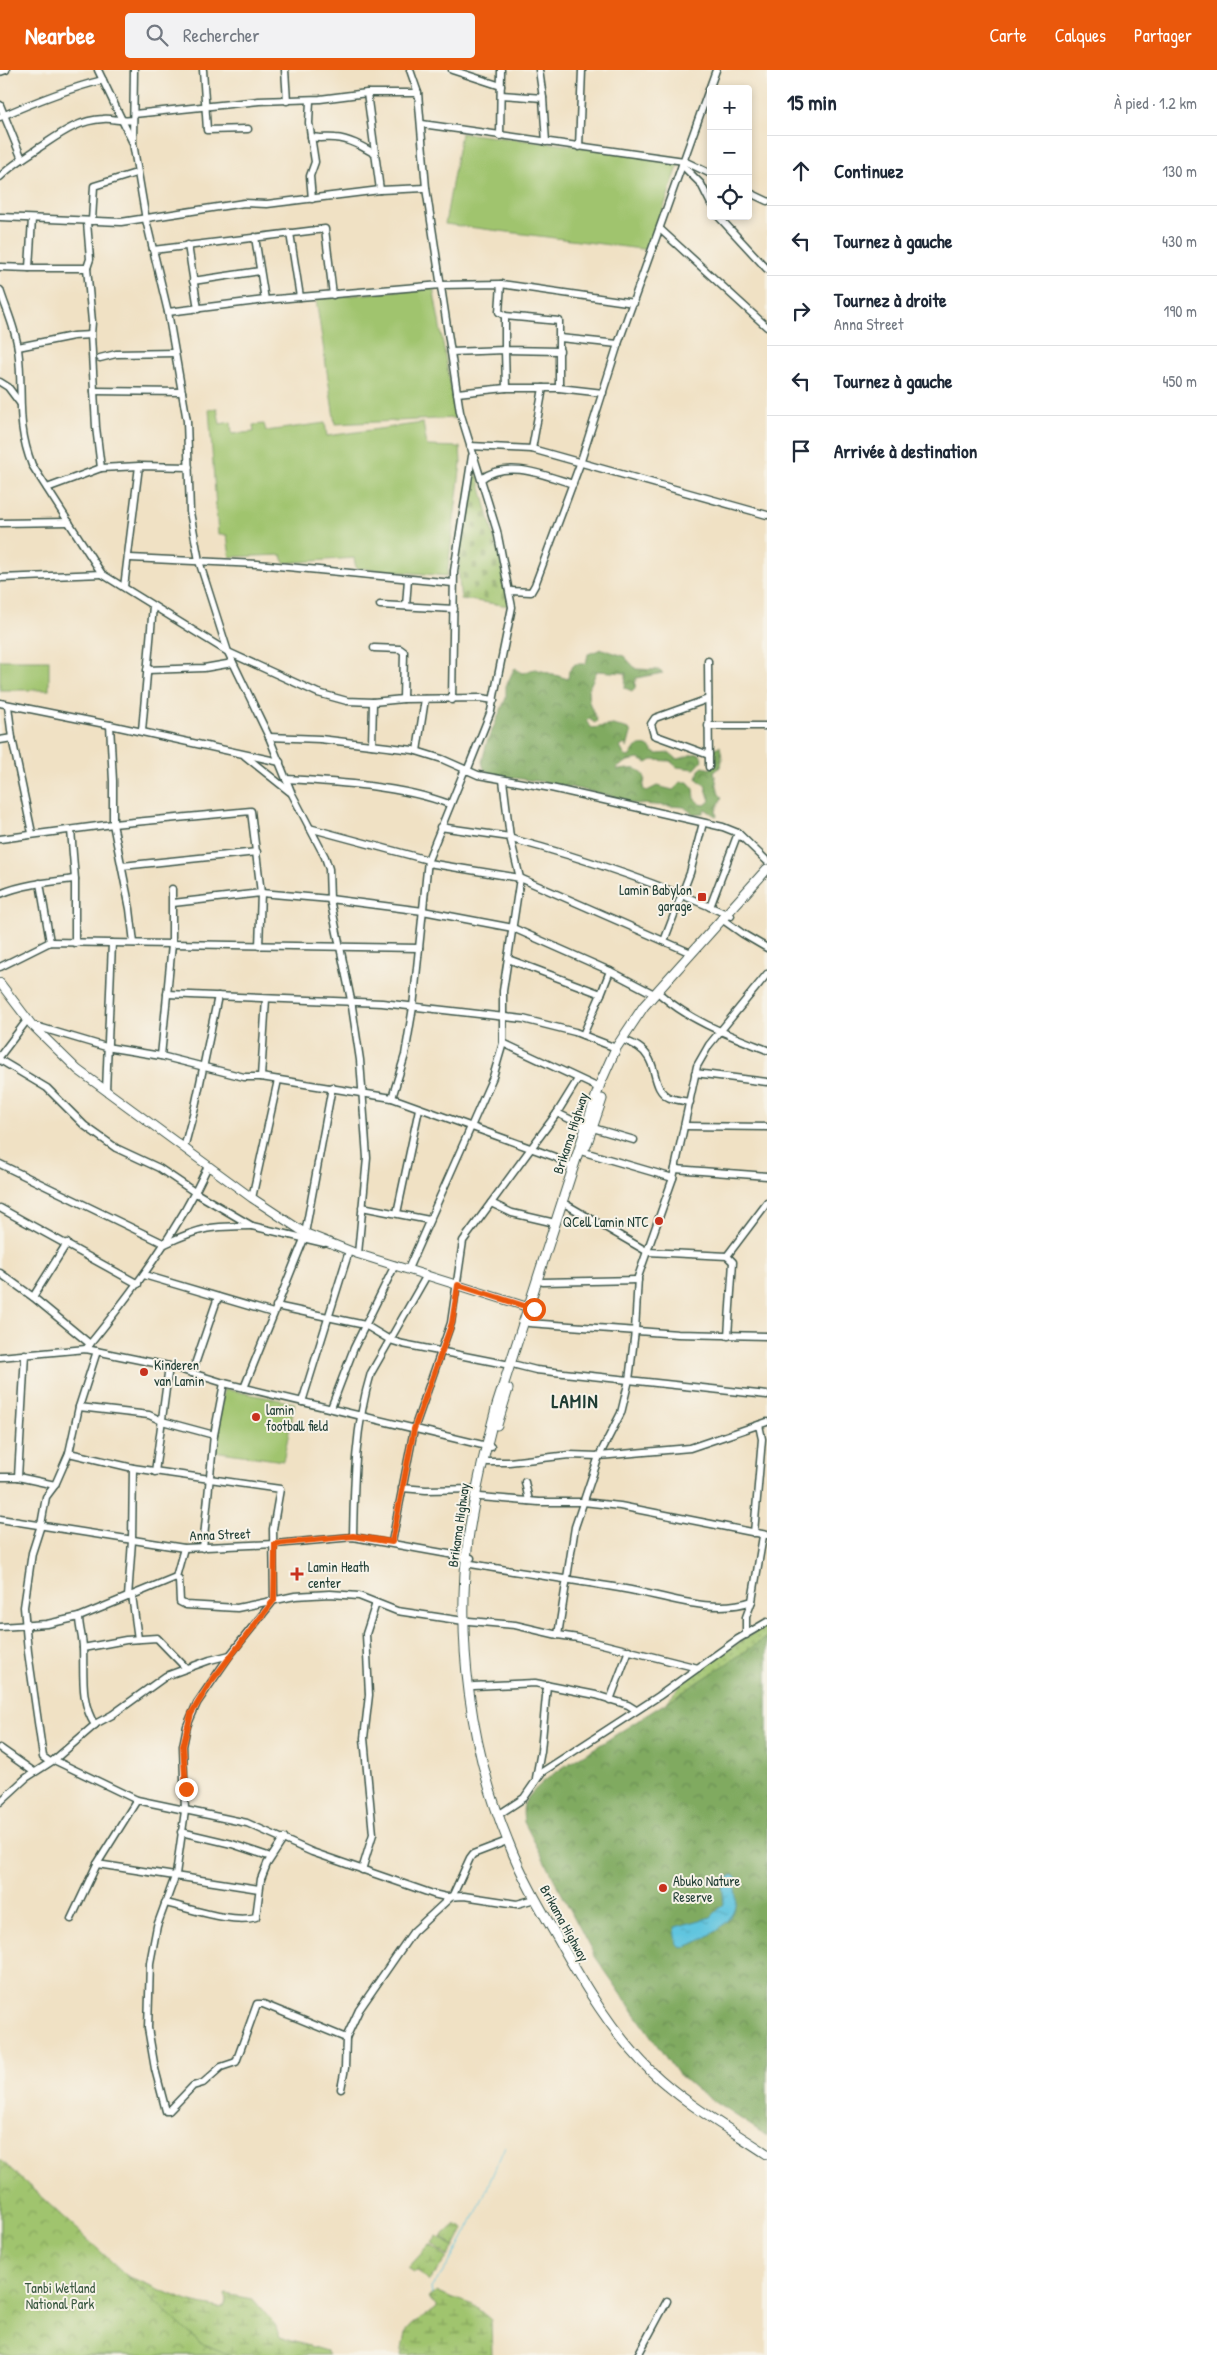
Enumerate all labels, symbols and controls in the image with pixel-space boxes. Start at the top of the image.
search box [125,13,475,58]
text: Nearbee [25,19,95,51]
icon: search [143,21,171,49]
text: Rechercher [183,22,260,48]
text: Carte [989,23,1027,48]
text: Calques [1055,23,1106,48]
text: Partager [1134,23,1192,48]
map controls [707,85,752,220]
button: + [707,85,752,130]
text: 15 min [787,88,837,117]
text: À pied · 1.2 km [1114,92,1197,114]
button: − [707,130,752,175]
icon: ahead [787,157,815,185]
text: Continuez [834,158,903,184]
text: 130 m [1162,160,1197,182]
button: locate [707,175,752,220]
icon: left [787,227,815,255]
text: Tournez à gauche [834,228,952,254]
text: 430 m [1162,230,1197,252]
text: Tournez à droite [834,287,947,313]
icon: right [787,297,815,325]
text: 190 m [1164,300,1197,322]
text: Anna Street [834,313,903,335]
icon: left [787,367,815,395]
text: Tournez à gauche [834,368,952,394]
text: 450 m [1163,370,1197,392]
icon: arrive [787,437,815,465]
text: Arrivée à destination [834,438,977,464]
place label: Lamin Babylon garage [619,880,692,916]
marker: Lamin Babylon garage [696,891,708,903]
street label: Brikama Highway [548,1090,593,1177]
place label: QCell Lamin NTC [563,1212,649,1231]
marker: QCell Lamin NTC [653,1215,665,1227]
route start [523,1298,546,1321]
place label: Kinderen van Lamin [154,1355,204,1390]
marker: Kinderen van Lamin [138,1366,150,1378]
district label: LAMIN [551,1388,599,1414]
place label: lamin football field [266,1400,329,1435]
marker: lamin football field [250,1411,262,1423]
street label: Brikama Highway [443,1482,474,1568]
street label: Anna Street [189,1523,251,1545]
place label: Lamin Heath center [308,1557,369,1592]
marker: Lamin Heath center [290,1567,304,1581]
route end [175,1778,198,1801]
place label: Abuko Nature Reserve [673,1871,741,1906]
street label: Brikama Highway [535,1881,594,1965]
marker: Abuko Nature Reserve [657,1882,669,1894]
park label: Tanbi Wetland National Park [25,2278,96,2313]

